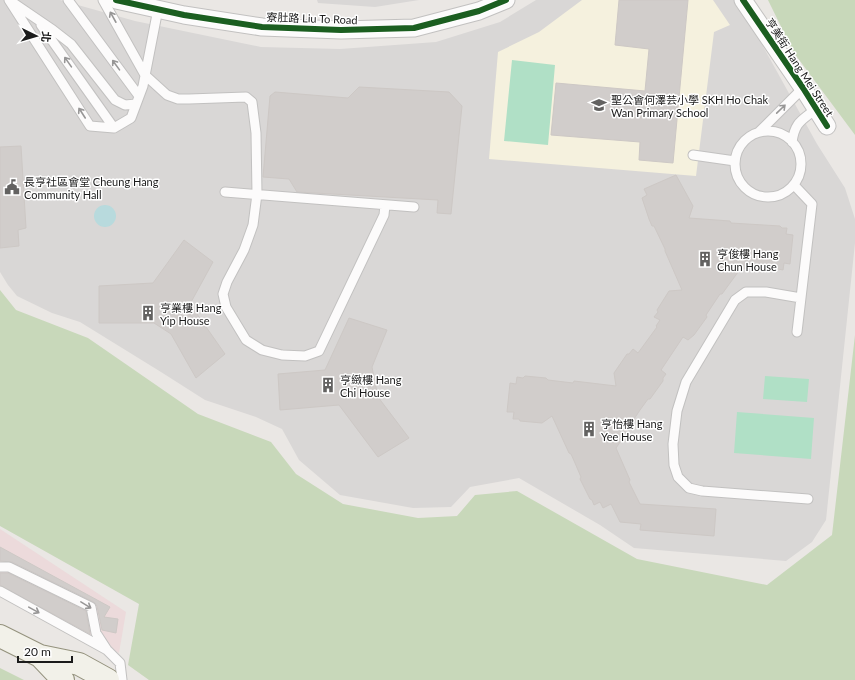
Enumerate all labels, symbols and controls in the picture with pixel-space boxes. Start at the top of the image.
street label: 寮肚路 Liu To Road [266,10,358,26]
one-way arrow [108,11,116,23]
street label: 亨美街 Hang Mei Street [763,15,837,119]
north arrow [16,16,56,56]
text: 北 [40,31,53,43]
one-way arrow [64,56,72,67]
one-way arrow [112,60,120,71]
place label: 聖公會何澤芸小學 SKH Ho Chak Wan Primary School [611,93,769,119]
school or university icon: 聖公會何澤芸小學 SKH Ho Chak Wan Primary School [590,96,608,114]
one-way arrow [776,105,786,114]
one-way arrow [78,108,86,119]
place label: 長亨社區會堂 Cheung Hang Community Hall [24,175,159,201]
public building icon: 長亨社區會堂 Cheung Hang Community Hall [3,178,21,196]
place label: 亨俊樓 Hang Chun House [717,247,779,273]
building icon: 亨俊樓 Hang Chun House [696,250,714,268]
place label: 亨業樓 Hang Yip House [160,301,222,327]
building icon: 亨業樓 Hang Yip House [139,304,157,322]
place label: 亨緻樓 Hang Chi House [340,373,402,399]
building icon: 亨緻樓 Hang Chi House [319,376,337,394]
place label: 亨怡樓 Hang Yee House [601,417,663,443]
building icon: 亨怡樓 Hang Yee House [580,420,598,438]
one-way arrow [80,601,91,610]
one-way arrow [28,606,40,614]
scale bar [18,638,72,664]
text: 20 m [24,644,51,659]

